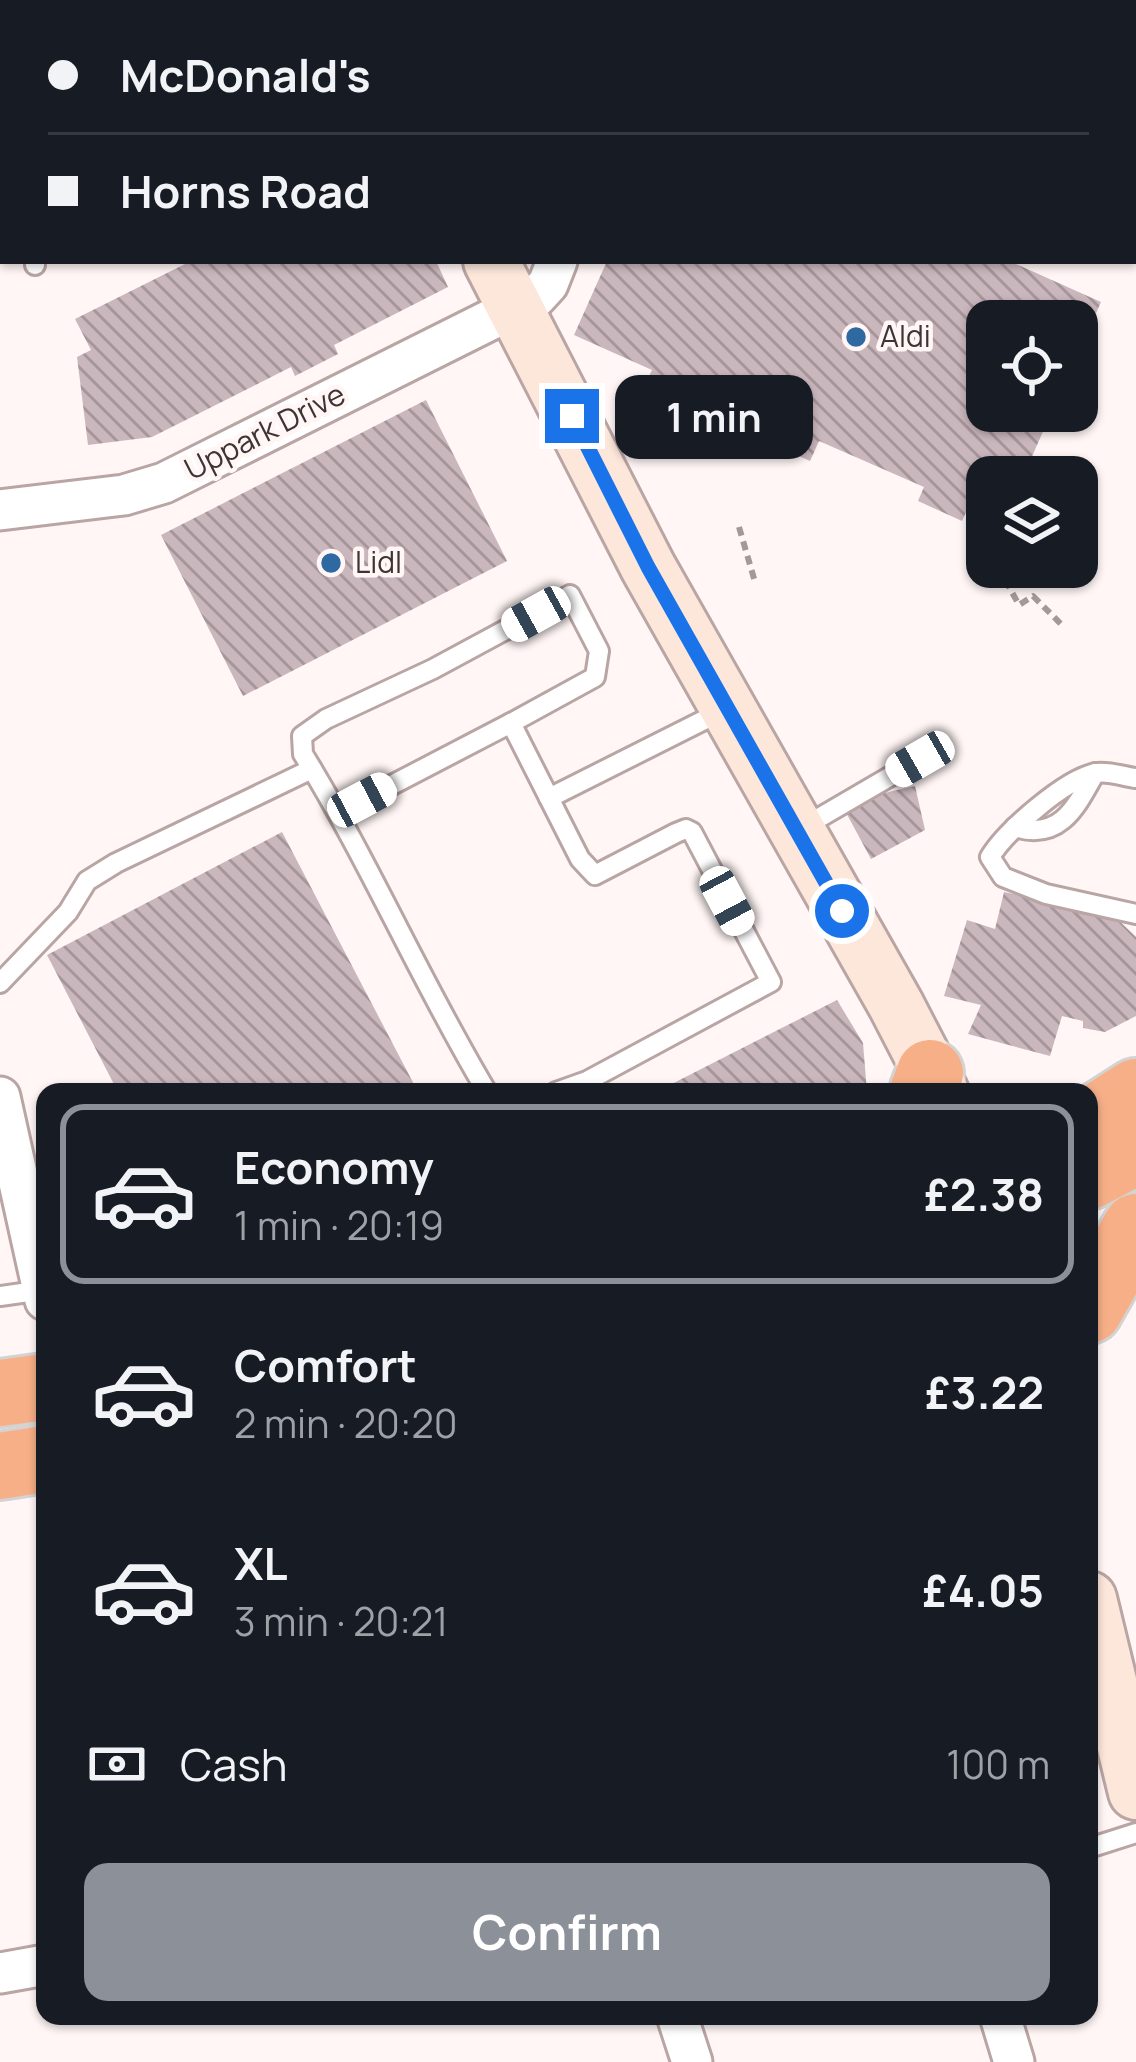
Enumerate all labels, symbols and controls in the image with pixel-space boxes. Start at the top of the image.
text: McDonald's [120,44,371,106]
text: Horns Road [120,160,371,222]
map controls [966,300,1098,588]
button: locate [966,300,1098,432]
place label: Aldi [880,315,931,356]
marker: Aldi [843,324,869,350]
street label: Uppark Drive [177,373,352,489]
callout: 1 min [614,374,812,458]
route end [545,389,599,443]
text: 1 min [666,390,762,444]
button: layers [966,456,1098,588]
place label: Lidl [355,541,402,582]
marker: Lidl [318,550,344,576]
car [496,581,576,647]
car [880,725,960,793]
car [322,767,402,833]
car [694,861,760,941]
route start [815,884,869,938]
text: Economy [234,1136,434,1198]
icon: car [90,1140,198,1248]
text: £2.38 [924,1163,1044,1225]
text: 1 min · 20:19 [234,1198,444,1252]
text: Comfort [234,1334,417,1396]
icon: car [90,1338,198,1446]
text: £3.22 [925,1361,1044,1423]
text: 2 min · 20:20 [234,1396,458,1450]
text: XL [234,1532,288,1594]
icon: car [90,1536,198,1644]
text: £4.05 [922,1559,1044,1621]
text: 3 min · 20:21 [234,1594,448,1648]
icon: cash [84,1731,150,1797]
text: Cash [180,1733,288,1795]
text: 100 m [946,1737,1050,1791]
button: Confirm [84,1863,1050,2001]

